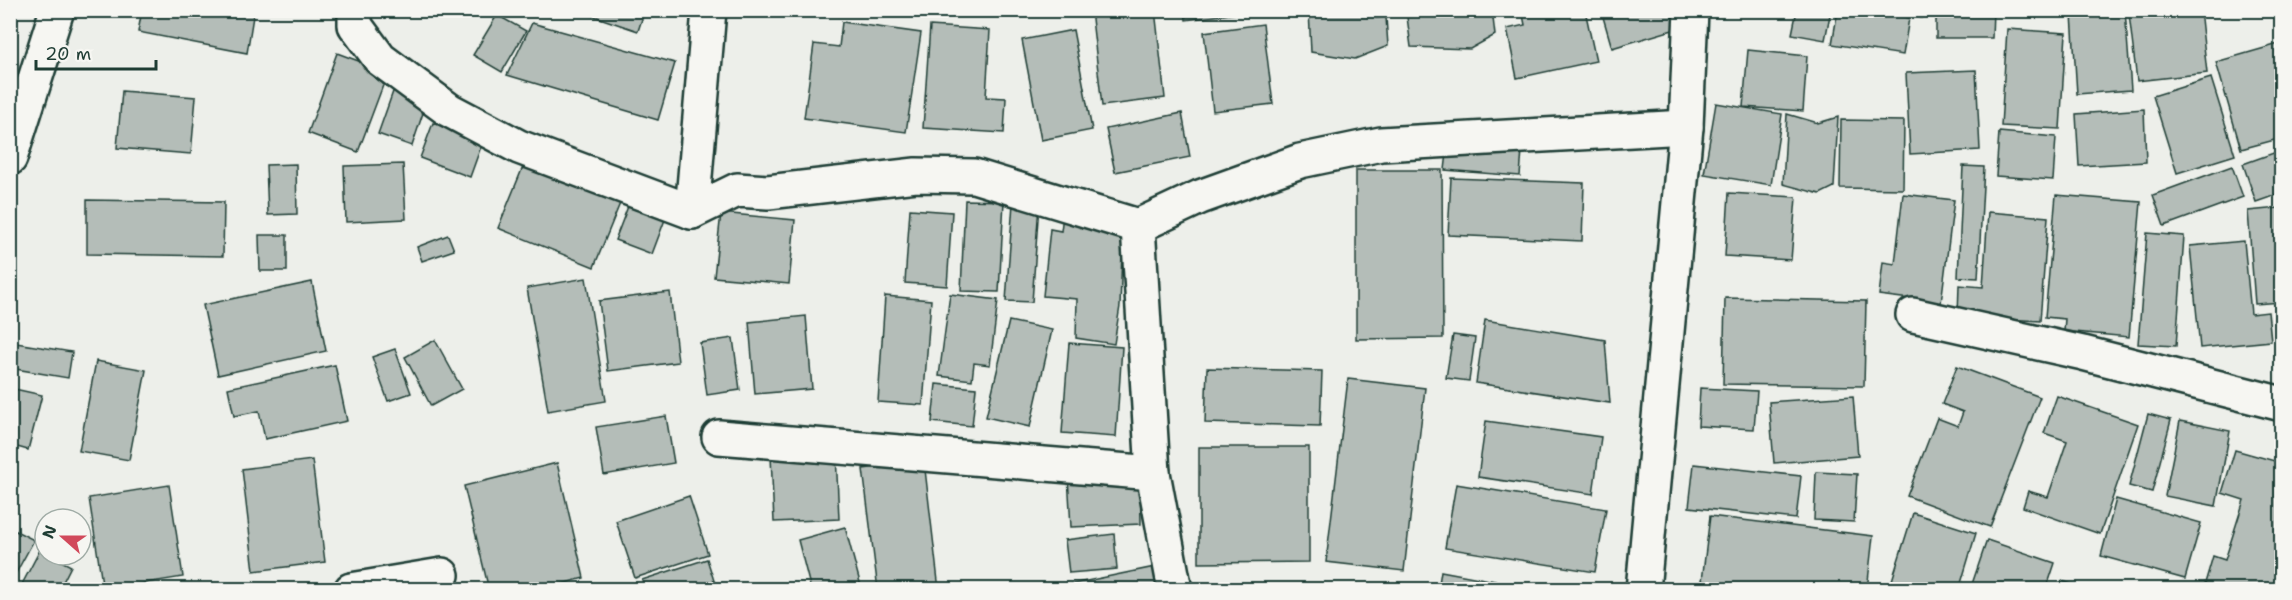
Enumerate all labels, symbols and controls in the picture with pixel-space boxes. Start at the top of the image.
scale bar [36,33,156,71]
text: 20 m [45,42,91,66]
north arrow [33,507,93,567]
text: N [37,522,62,541]

